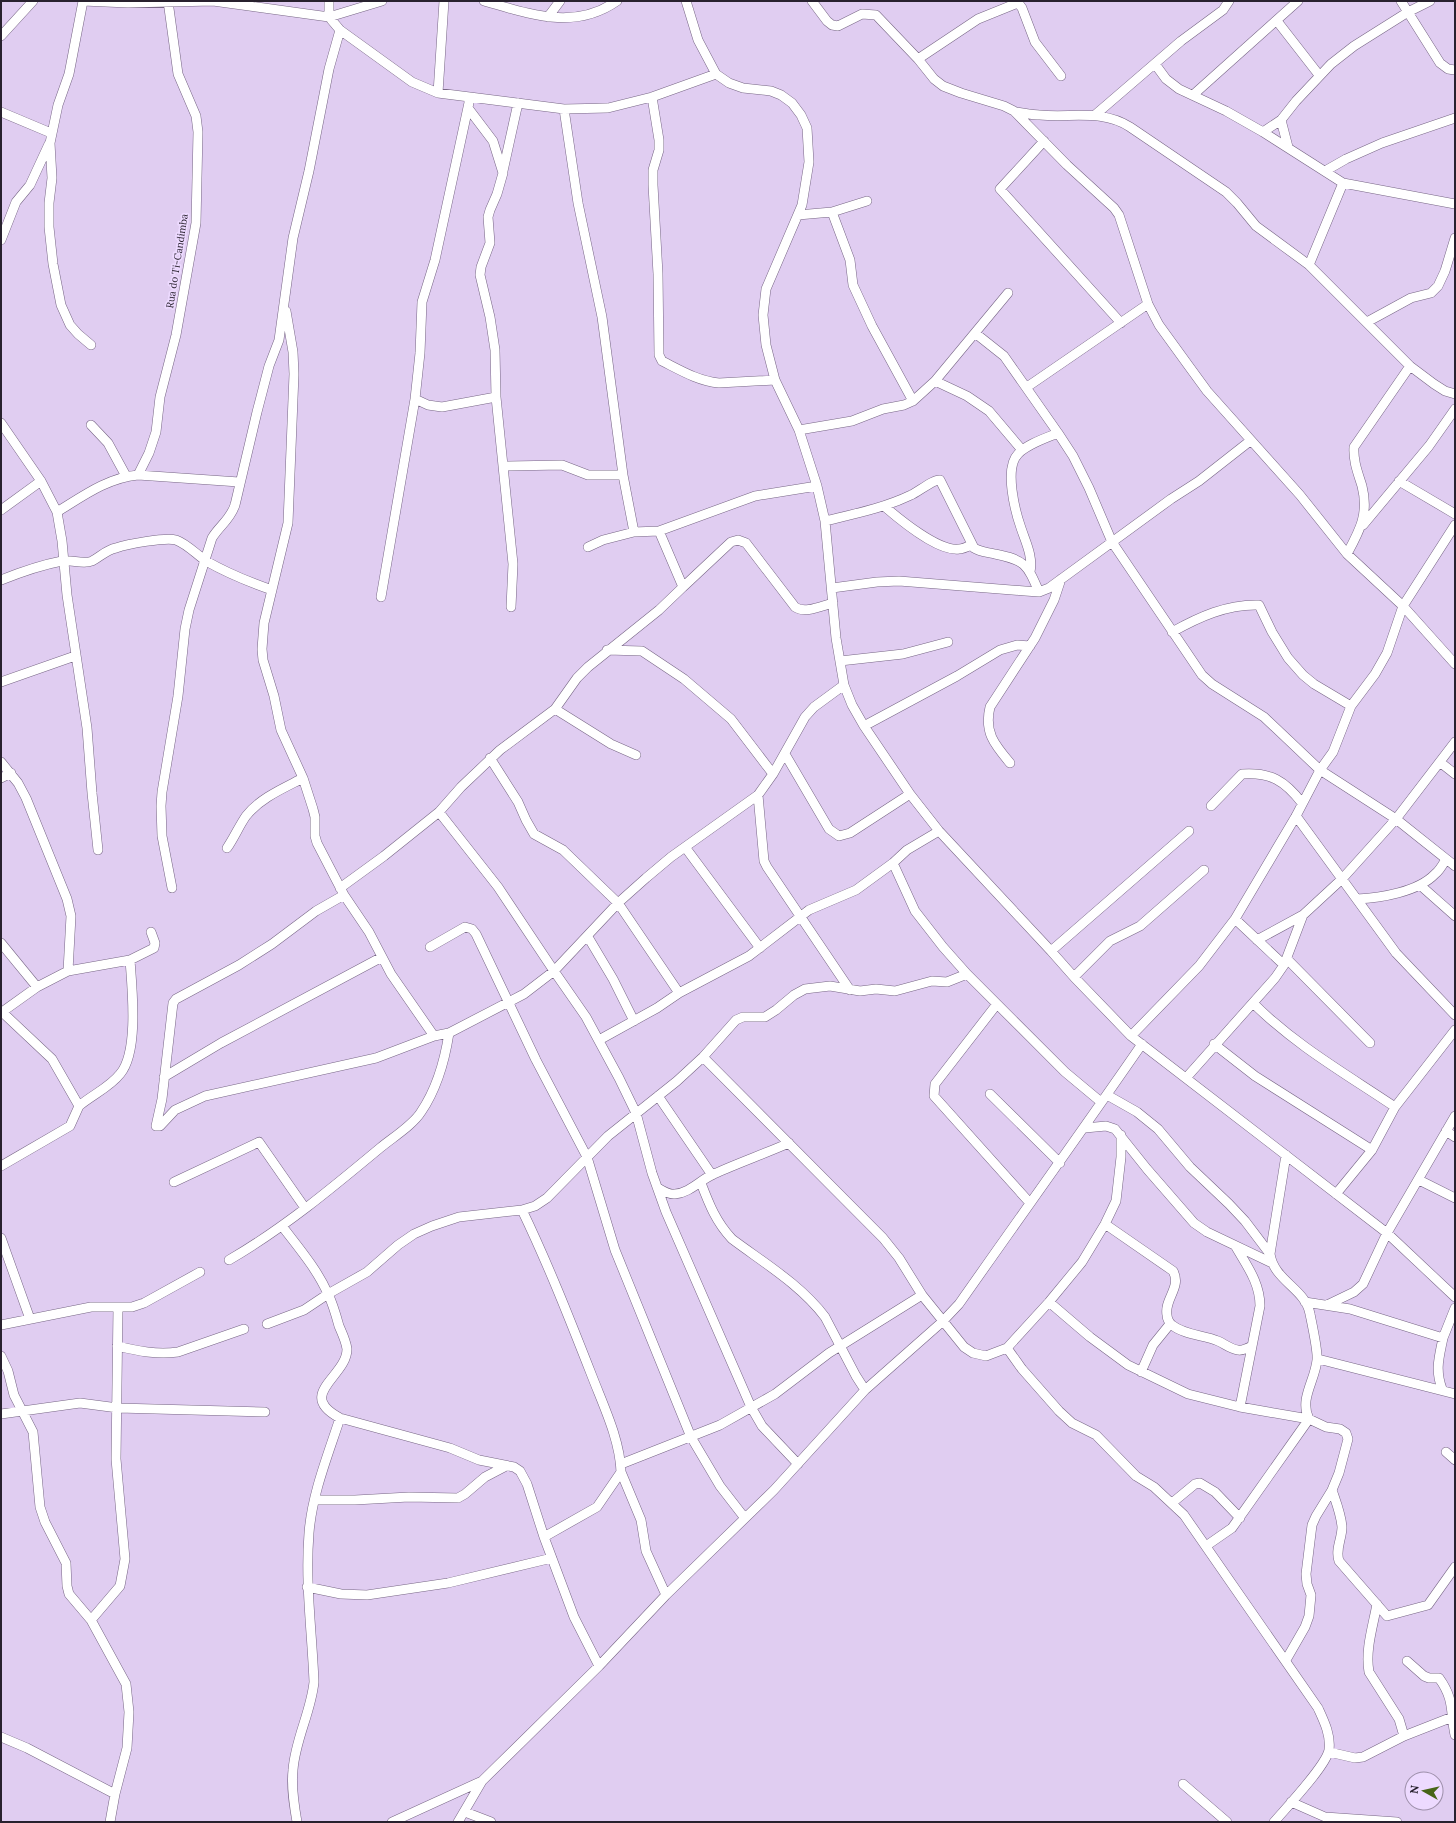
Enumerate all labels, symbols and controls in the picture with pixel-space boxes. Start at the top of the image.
street label: Rua do Ti-Candimba [163,213,191,309]
north arrow [1404,1771,1444,1811]
text: N [1407,1784,1422,1795]

